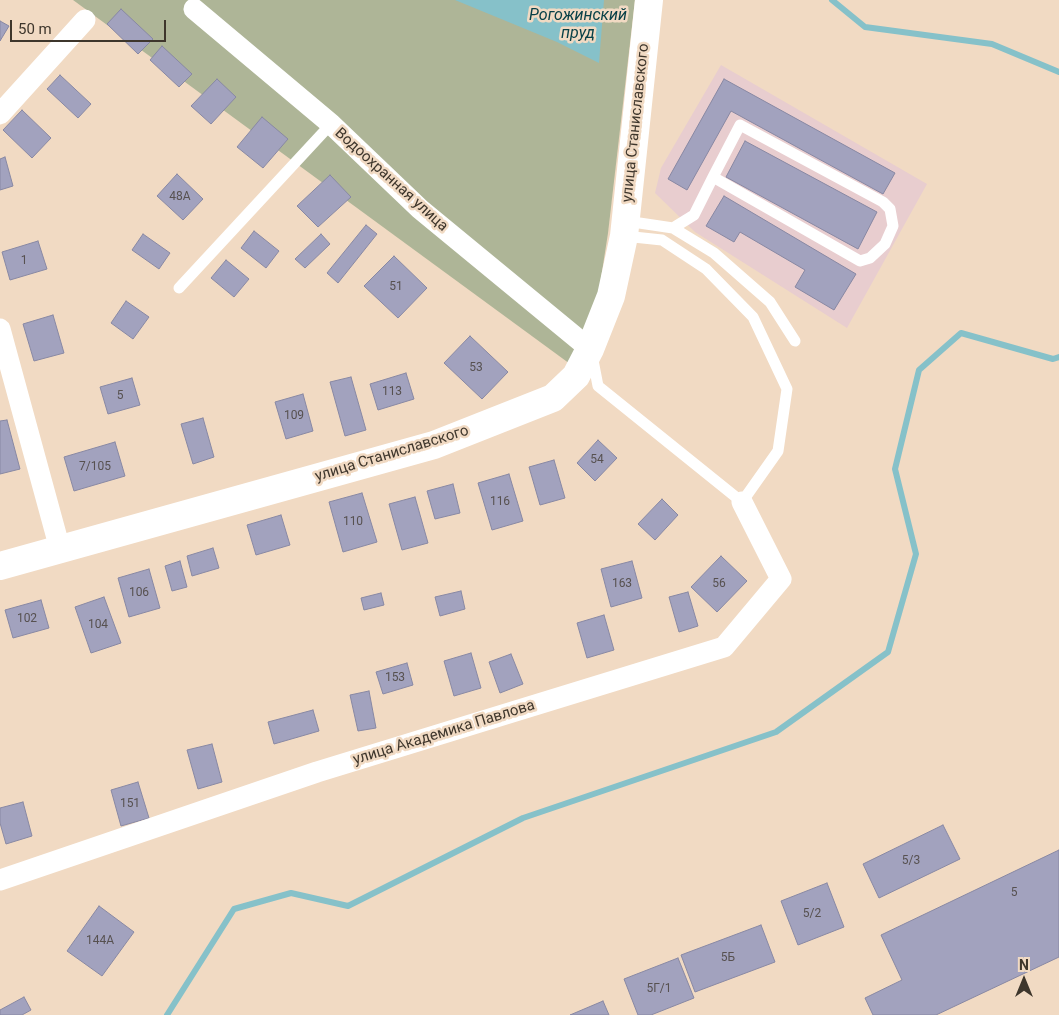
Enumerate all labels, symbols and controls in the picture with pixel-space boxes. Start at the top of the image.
water label: Рогожинский пруд [529,6,627,44]
scale bar [12,10,169,42]
text: 50 m [18,20,52,38]
street label: улица Станиславского [619,43,653,203]
street label: Водоохранная улица [331,124,451,236]
house number: 48А [169,190,191,204]
house number: 1 [21,254,27,268]
house number: 51 [389,280,403,294]
house number: 53 [469,361,483,375]
house number: 113 [382,385,402,399]
house number: 5 [117,389,123,403]
house number: 109 [284,409,304,423]
street label: улица Станиславского [313,422,471,486]
house number: 54 [590,453,604,467]
house number: 7/105 [79,460,111,474]
house number: 116 [490,495,510,509]
house number: 110 [343,515,363,529]
house number: 163 [612,577,632,591]
house number: 56 [712,577,726,591]
house number: 106 [129,586,149,600]
house number: 102 [17,612,37,626]
house number: 104 [88,618,108,632]
house number: 153 [385,671,405,685]
street label: улица Академика Павлова [351,697,537,769]
house number: 151 [120,797,140,811]
house number: 5/3 [902,854,920,868]
house number: 5 [1011,886,1017,900]
house number: 5/2 [803,907,821,921]
house number: 144А [86,934,114,948]
house number: 5Б [721,951,735,965]
north arrow [999,955,1049,1005]
text: N [1019,957,1029,973]
house number: 5Г/1 [646,982,672,996]

